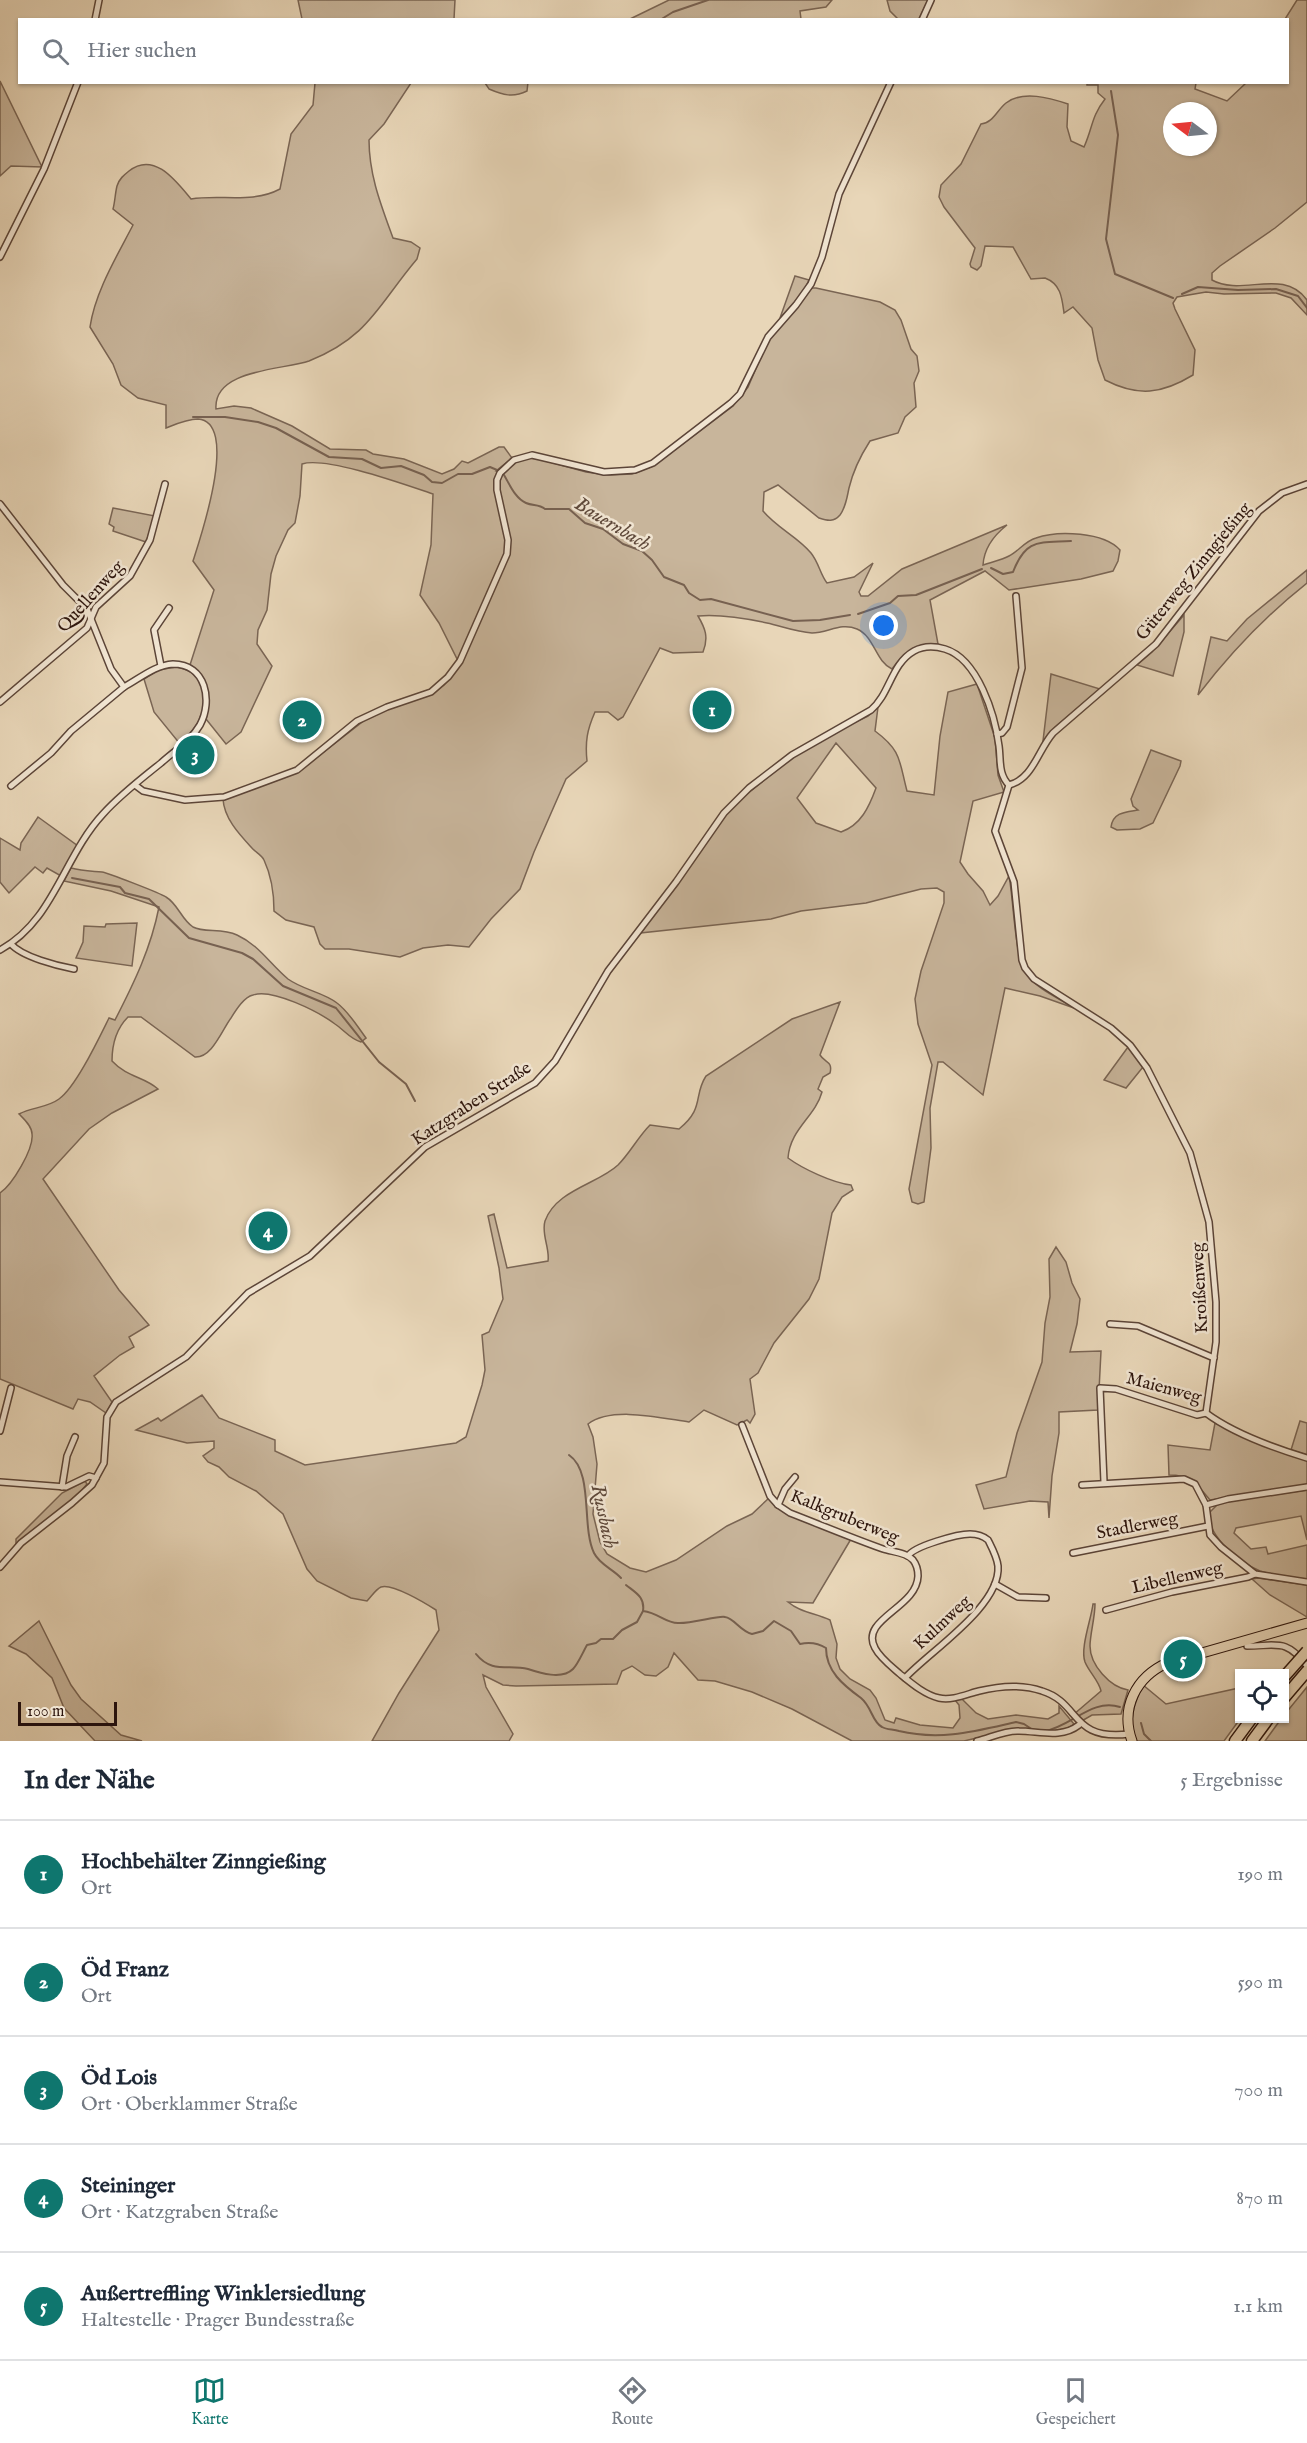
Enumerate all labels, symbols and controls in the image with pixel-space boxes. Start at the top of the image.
search box [18,18,1289,84]
icon: search [39,35,72,68]
text: Hier suchen [87,37,197,65]
north arrow [1163,102,1217,156]
water label: Bauernbach [570,492,655,557]
street label: Güterweg Zinngießing [1131,498,1257,646]
street label: Quellenweg [53,556,130,638]
your location [869,611,898,640]
pin: 1 [692,688,732,732]
pin: 2 [282,698,322,742]
pin: 3 [176,732,214,777]
street label: Katzgraben Straße [408,1057,536,1152]
pin: 4 [248,1208,288,1254]
street label: Kroißenweg [1187,1242,1214,1334]
street label: Maienweg [1124,1367,1204,1410]
water label: Russbach [585,1482,623,1551]
street label: Kalkgruberweg [787,1485,902,1550]
street label: Stadlerweg [1095,1507,1180,1546]
street label: Libellenweg [1130,1557,1225,1600]
street label: Kulmweg [909,1590,977,1656]
pin: 5 [1164,1636,1202,1682]
map controls [1235,1669,1289,1723]
button: locate [1235,1669,1289,1723]
scale bar [18,1699,117,1726]
text: 100 m [27,1702,64,1722]
text: In der Nähe [24,1764,155,1797]
text: 5 Ergebnisse [1180,1768,1283,1793]
text: Hochbehälter Zinngießing [81,1848,326,1876]
text: 1 [40,1862,47,1887]
text: 190 m [1237,1862,1283,1887]
text: Ort [81,1876,112,1901]
text: Öd Franz [81,1956,169,1984]
text: 2 [39,1970,48,1995]
text: 590 m [1237,1970,1283,1995]
text: Ort [81,1984,112,2009]
text: Öd Lois [81,2064,157,2092]
text: 3 [40,2078,47,2103]
text: 700 m [1234,2078,1283,2103]
text: Ort · Oberklammer Straße [81,2092,298,2117]
text: Steininger [81,2172,175,2200]
text: 4 [39,2186,48,2211]
text: 870 m [1236,2186,1283,2211]
text: Ort · Katzgraben Straße [81,2200,278,2225]
text: Außertreffling Winklersiedlung [81,2280,365,2308]
text: 5 [40,2294,47,2319]
text: 1.1 km [1233,2294,1283,2319]
text: Haltestelle · Prager Bundesstraße [81,2308,354,2333]
tab: Karte [191,2374,229,2430]
tab: Route [611,2374,653,2430]
tab: Gespeichert [1036,2374,1116,2430]

